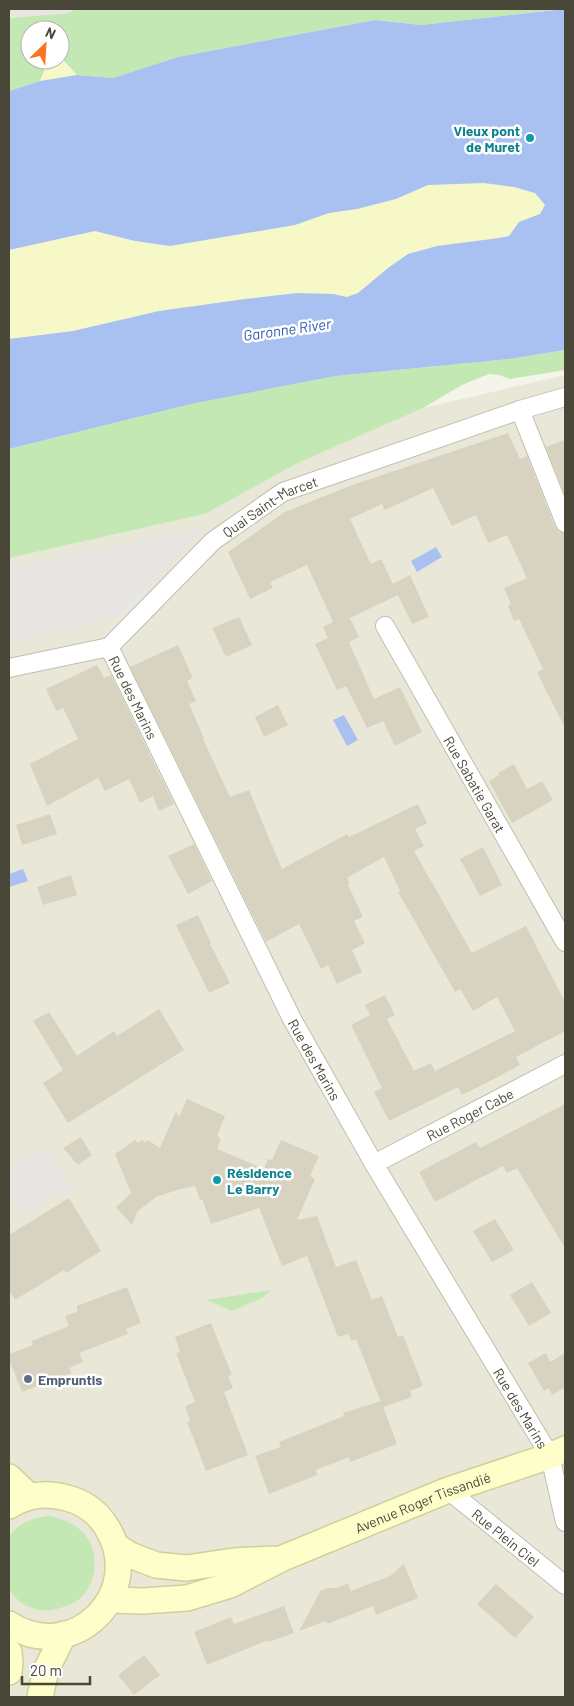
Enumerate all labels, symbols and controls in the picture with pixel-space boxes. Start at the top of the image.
north arrow [20,20,70,70]
text: N [43,23,59,42]
place label: Vieux pont de Muret [453,122,520,155]
marker: Vieux pont de Muret [524,132,536,144]
water label: Garonne River [242,314,333,344]
street label: Quai Saint-Marcet [219,472,320,540]
street label: Rue des Marins [106,653,162,742]
street label: Rue Sabatie Garat [441,733,509,835]
street label: Rue des Marins [285,1016,345,1103]
street label: Rue Roger Cabe [423,1084,516,1144]
place label: Résidence Le Barry [227,1164,292,1197]
marker: Résidence Le Barry [211,1174,223,1186]
street label: Rue des Marins [490,1365,552,1452]
place label: Empruntis [38,1371,102,1388]
marker: Empruntis [22,1373,34,1385]
street label: Avenue Roger Tissandié [352,1468,493,1536]
street label: Rue Plein Ciel [469,1505,543,1570]
scale bar [22,1654,90,1686]
text: 20 m [30,1661,62,1679]

